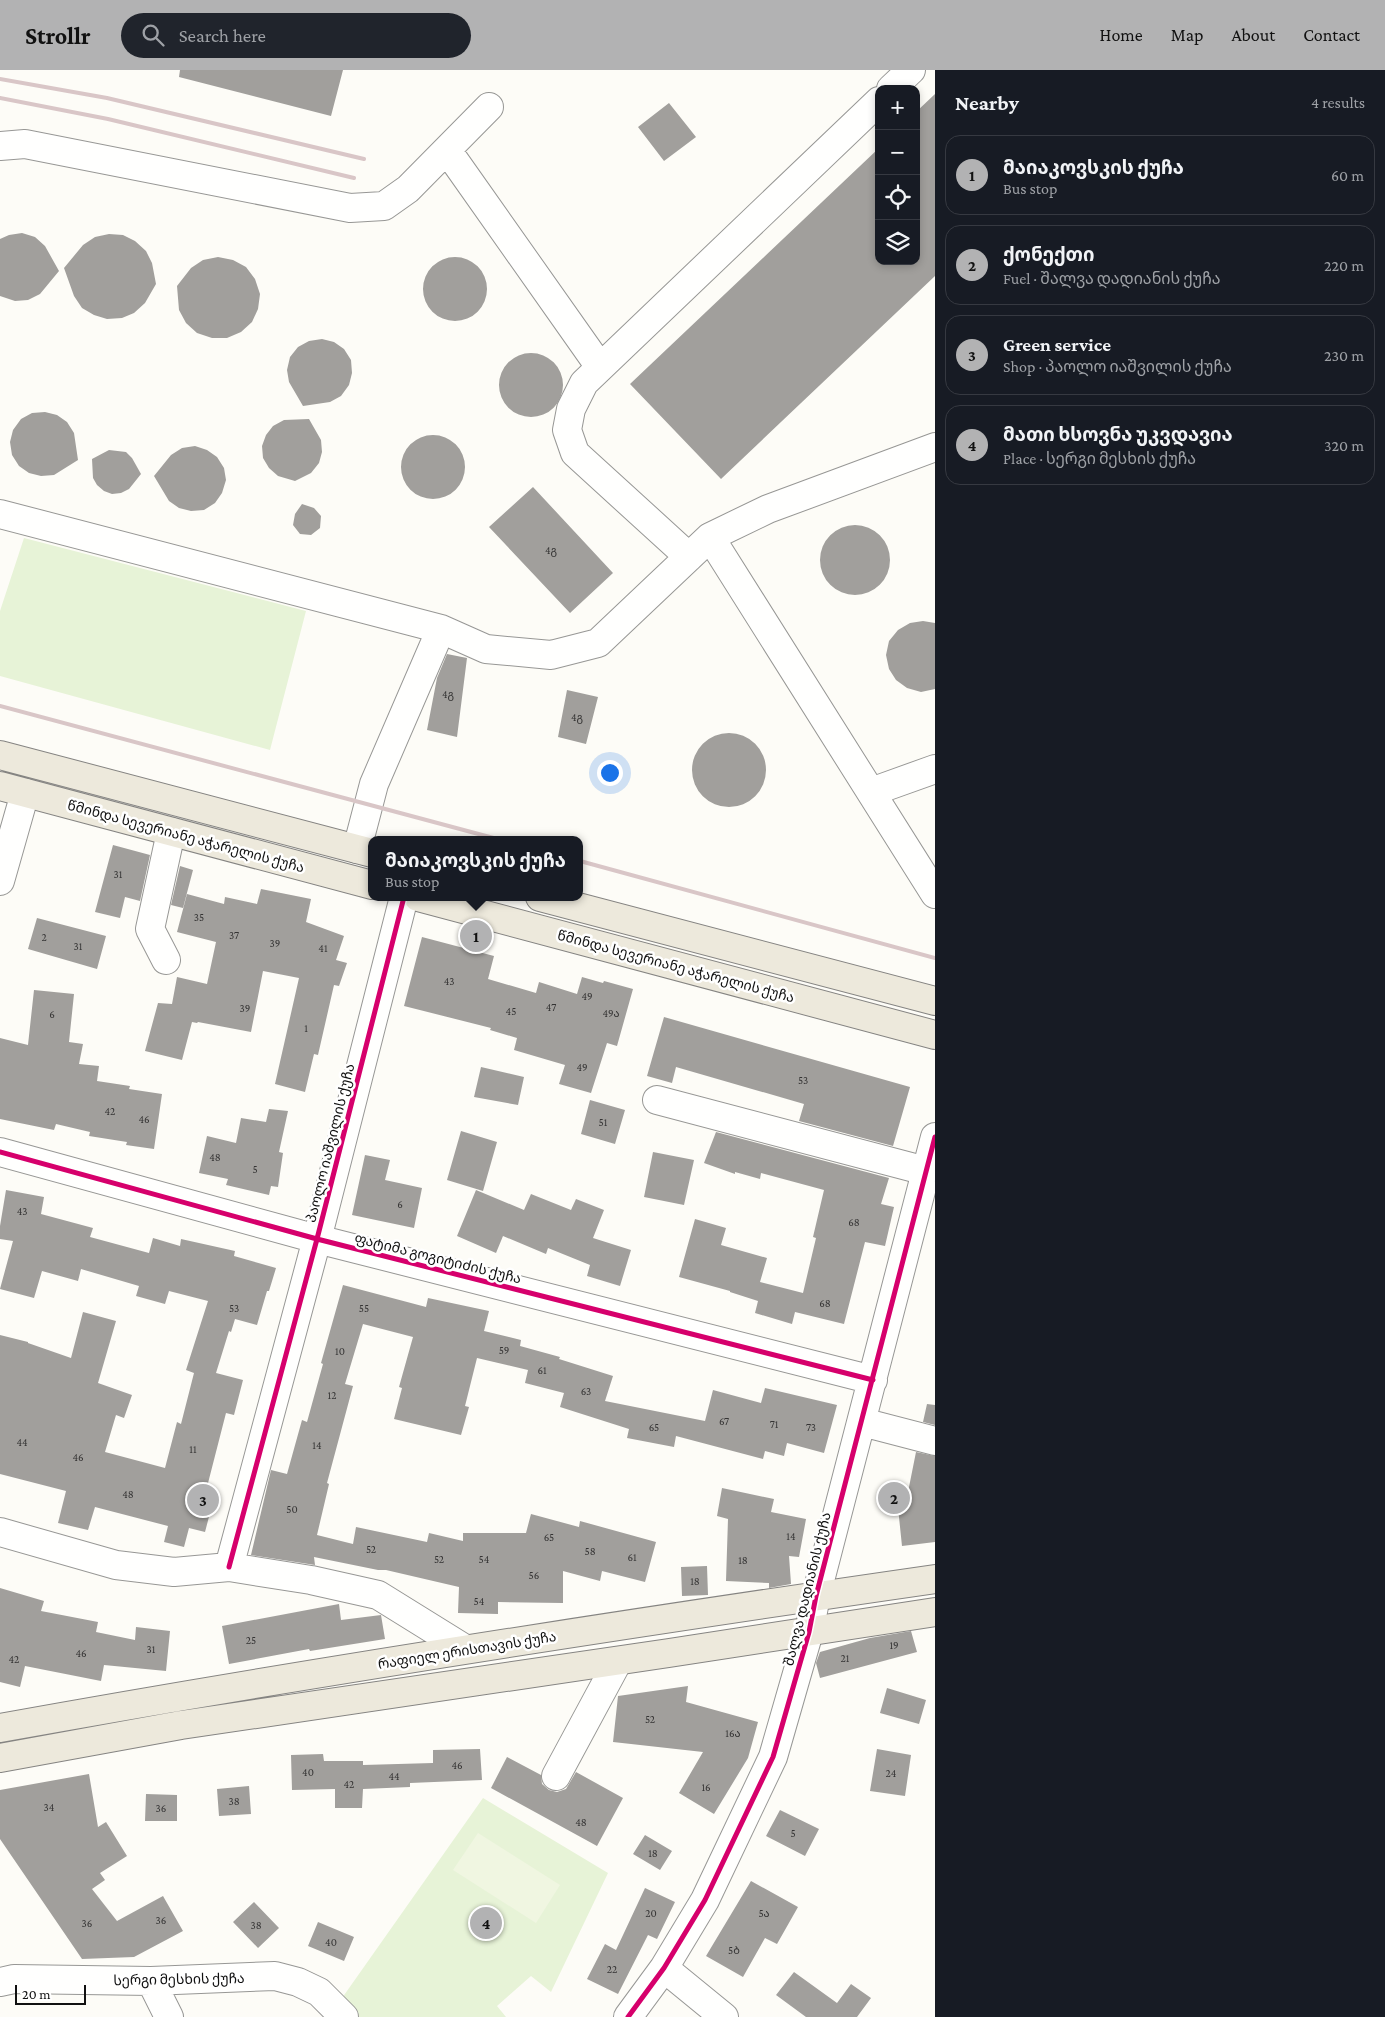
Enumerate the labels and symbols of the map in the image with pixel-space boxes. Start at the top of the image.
house number: 4გ [545,544,557,557]
house number: 4გ [442,688,454,701]
house number: 4გ [571,711,583,724]
your location [597,760,623,786]
street label: წმინდა სევერიანე აჭარელის ქუჩა [65,797,306,876]
house number: 31 [114,868,123,880]
house number: 35 [194,911,204,923]
pin: 1 [460,917,492,955]
street label: წმინდა სევერიანე აჭარელის ქუჩა [555,927,796,1006]
house number: 37 [229,929,239,941]
house number: 2 [41,931,47,943]
house number: 39 [270,937,280,949]
house number: 31 [74,940,83,952]
house number: 41 [318,942,328,954]
house number: 43 [444,975,454,987]
house number: 49 [581,990,593,1002]
house number: 47 [546,1001,556,1013]
house number: 39 [240,1002,250,1014]
house number: 45 [506,1005,516,1017]
house number: 49ა [602,1007,620,1019]
house number: 6 [49,1008,55,1020]
house number: 1 [304,1022,308,1034]
house number: 49 [576,1061,588,1073]
street label: პაოლო იაშვილის ქუჩა [303,1062,358,1224]
house number: 53 [798,1074,808,1086]
house number: 42 [105,1105,115,1117]
house number: 46 [138,1113,150,1125]
house number: 51 [599,1116,608,1128]
house number: 48 [209,1151,221,1163]
house number: 5 [252,1163,258,1175]
house number: 6 [397,1198,403,1210]
house number: 43 [17,1205,27,1217]
house number: 68 [848,1216,860,1228]
street label: ფატიმა გოგიტიძის ქუჩა [353,1230,523,1287]
house number: 68 [819,1297,831,1309]
house number: 53 [229,1302,239,1314]
house number: 55 [359,1302,369,1314]
house number: 59 [499,1344,509,1356]
house number: 10 [335,1345,345,1357]
house number: 61 [537,1364,547,1376]
house number: 63 [581,1385,591,1397]
house number: 12 [328,1389,336,1401]
house number: 67 [719,1415,729,1427]
house number: 71 [770,1418,779,1430]
house number: 65 [649,1421,659,1433]
house number: 73 [806,1421,816,1433]
house number: 44 [16,1436,28,1448]
house number: 14 [312,1439,322,1451]
house number: 11 [189,1443,197,1455]
house number: 46 [72,1451,84,1463]
pin: 2 [878,1479,910,1517]
pin: 3 [187,1481,219,1519]
house number: 48 [122,1488,134,1500]
house number: 50 [286,1503,298,1515]
street label: შალვა დადიანის ქუჩა [780,1511,835,1668]
house number: 14 [786,1530,796,1542]
house number: 65 [544,1531,554,1543]
house number: 52 [366,1543,376,1555]
house number: 58 [584,1545,596,1557]
house number: 61 [627,1551,637,1563]
house number: 52 [434,1553,444,1565]
house number: 54 [479,1553,490,1565]
house number: 18 [738,1554,748,1566]
house number: 56 [529,1569,539,1581]
house number: 18 [690,1575,700,1587]
house number: 54 [474,1595,485,1607]
street label: რაფიელ ერისთავის ქუჩა [377,1628,558,1673]
house number: 25 [246,1634,256,1646]
house number: 19 [889,1639,899,1651]
house number: 31 [147,1643,156,1655]
house number: 46 [75,1647,87,1659]
house number: 21 [841,1652,850,1664]
house number: 42 [9,1653,19,1665]
house number: 52 [645,1713,655,1725]
house number: 16ა [725,1727,741,1739]
house number: 46 [451,1759,463,1771]
house number: 40 [302,1766,314,1778]
house number: 24 [886,1767,897,1779]
house number: 44 [388,1770,400,1782]
house number: 42 [344,1778,354,1790]
house number: 16 [701,1781,711,1793]
house number: 38 [228,1795,240,1807]
house number: 34 [44,1801,55,1813]
house number: 36 [156,1802,166,1814]
house number: 48 [575,1816,587,1828]
house number: 5 [790,1827,796,1839]
house number: 18 [648,1847,658,1859]
pin: 4 [470,1904,502,1942]
house number: 20 [645,1907,657,1919]
house number: 5ა [758,1907,770,1919]
house number: 36 [156,1914,166,1926]
house number: 36 [82,1917,92,1929]
house number: 38 [250,1919,262,1931]
house number: 40 [325,1936,337,1948]
house number: 5ბ [728,1944,740,1956]
house number: 22 [607,1963,617,1975]
street label: სერგი მესხის ქუჩა [113,1970,245,1989]
scale bar [15,1982,86,2005]

